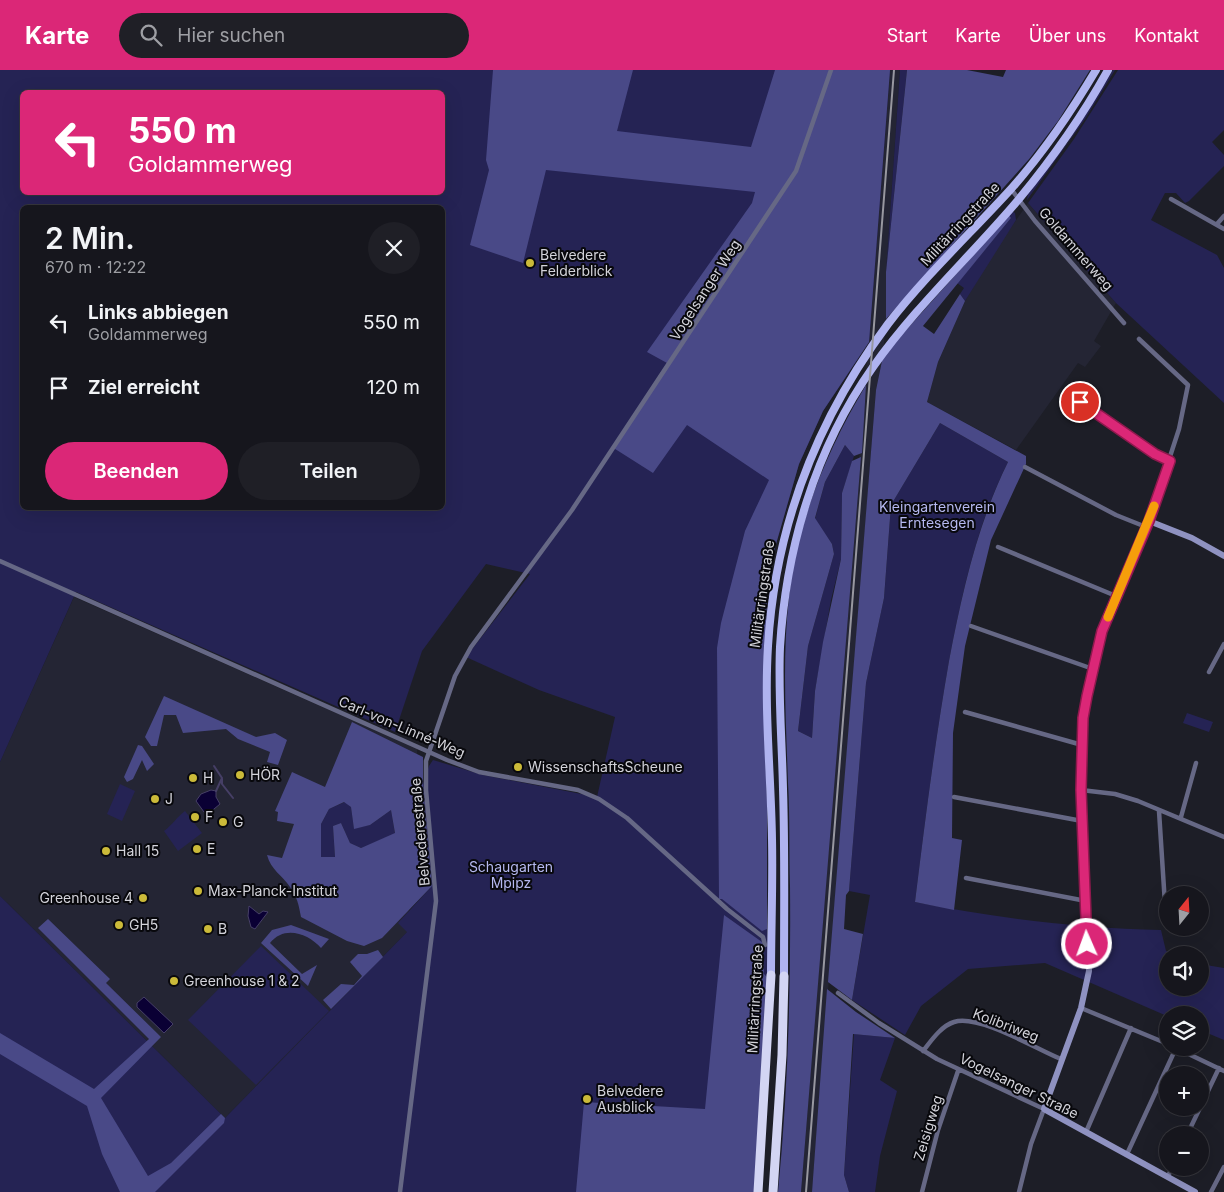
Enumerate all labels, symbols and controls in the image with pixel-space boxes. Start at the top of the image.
search box [119,13,469,58]
text: Karte [25,21,89,50]
icon: search [137,21,165,49]
text: Hier suchen [177,24,285,47]
text: Start [887,25,927,46]
text: Karte [955,25,1001,46]
text: Über uns [1029,25,1106,46]
text: Kontakt [1134,25,1199,46]
text: 550 m [128,109,237,151]
icon: left [45,110,110,175]
text: Goldammerweg [128,151,293,177]
street label: Militärringstraße [916,178,1003,269]
street label: Goldammerweg [1036,204,1117,294]
text: 2 Min. [45,220,135,256]
button: close [368,222,420,274]
street label: Vogelsanger Weg [666,236,744,343]
place label: Belvedere Felderblick [540,246,613,279]
text: 670 m · 12:22 [45,257,146,277]
marker: Belvedere Felderblick [524,257,536,269]
text: Links abbiegen [88,301,229,324]
icon: left [45,309,73,337]
text: 550 m [363,311,420,334]
text: Goldammerweg [88,324,208,344]
icon: arrive [45,374,73,402]
text: Ziel erreicht [88,376,200,399]
text: 120 m [367,376,420,399]
pin [1059,381,1101,423]
icon: arrive [1066,388,1094,416]
button: Beenden [45,442,228,500]
button: Teilen [238,442,420,500]
park label: Kleingartenverein Erntesegen [879,498,995,531]
street label: Militärringstraße [746,539,777,649]
street label: Carl-von-Linné-Weg [336,692,468,761]
place label: WissenschaftsScheune [528,758,683,775]
marker: WissenschaftsScheune [512,761,524,773]
place label: HÖR [250,766,280,783]
place label: H [203,769,213,786]
marker: HÖR [234,769,246,781]
marker: H [187,772,199,784]
street label: Belvederestraße [406,777,433,887]
place label: J [165,790,173,807]
marker: J [149,793,161,805]
place label: F [205,808,213,825]
marker: F [189,811,201,823]
place label: G [233,813,243,830]
marker: G [217,816,229,828]
place label: E [207,840,215,857]
place label: Hall 15 [116,842,159,859]
marker: E [191,843,203,855]
marker: Hall 15 [100,845,112,857]
park label: Schaugarten Mpipz [469,858,553,891]
place label: Max-Planck-Institut [208,882,337,899]
marker: Max-Planck-Institut [192,885,204,897]
north arrow [1159,886,1209,936]
map controls [1159,886,1209,1176]
place label: Greenhouse 4 [39,889,133,906]
marker: Greenhouse 4 [137,892,149,904]
place label: GH5 [129,916,158,933]
position arrow [1060,917,1112,969]
marker: GH5 [113,919,125,931]
place label: B [218,920,227,937]
marker: B [202,923,214,935]
street label: Militärringstraße [743,944,766,1054]
button: sound [1159,946,1209,996]
place label: Greenhouse 1 & 2 [184,972,300,989]
marker: Greenhouse 1 & 2 [168,975,180,987]
street label: Kolibriweg [971,1004,1042,1045]
button: layers [1159,1006,1209,1056]
street label: Vogelsanger Straße [957,1049,1082,1122]
button: + [1159,1066,1209,1116]
place label: Belvedere Ausblick [597,1082,663,1115]
marker: Belvedere Ausblick [581,1093,593,1105]
street label: Zeisigweg [909,1093,946,1163]
button: − [1159,1126,1209,1176]

